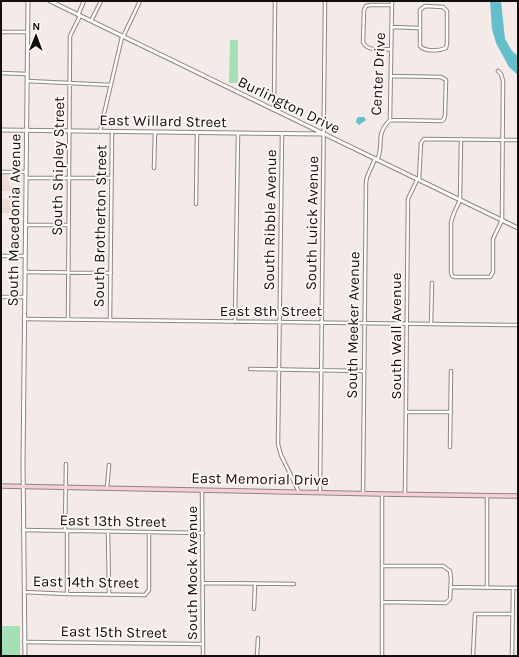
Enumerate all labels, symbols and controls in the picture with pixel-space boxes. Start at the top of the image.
north arrow [16,16,56,56]
text: N [32,20,40,33]
street label: Center Drive [367,32,389,116]
street label: Burlington Drive [235,72,343,138]
street label: South Shipley Street [48,96,68,236]
street label: East Willard Street [99,111,227,131]
street label: South Macedonia Avenue [3,133,25,307]
street label: South Brotherton Street [90,144,110,308]
street label: South Ribble Avenue [260,149,280,291]
street label: South Luick Avenue [302,156,322,290]
street label: South Meeker Avenue [343,251,363,399]
street label: South Wall Avenue [387,272,405,400]
street label: East 8th Street [220,302,323,320]
street label: East Memorial Drive [191,469,329,489]
street label: South Mock Avenue [183,506,201,640]
street label: East 13th Street [59,511,167,531]
street label: East 14th Street [33,572,140,592]
street label: East 15th Street [61,622,168,642]

